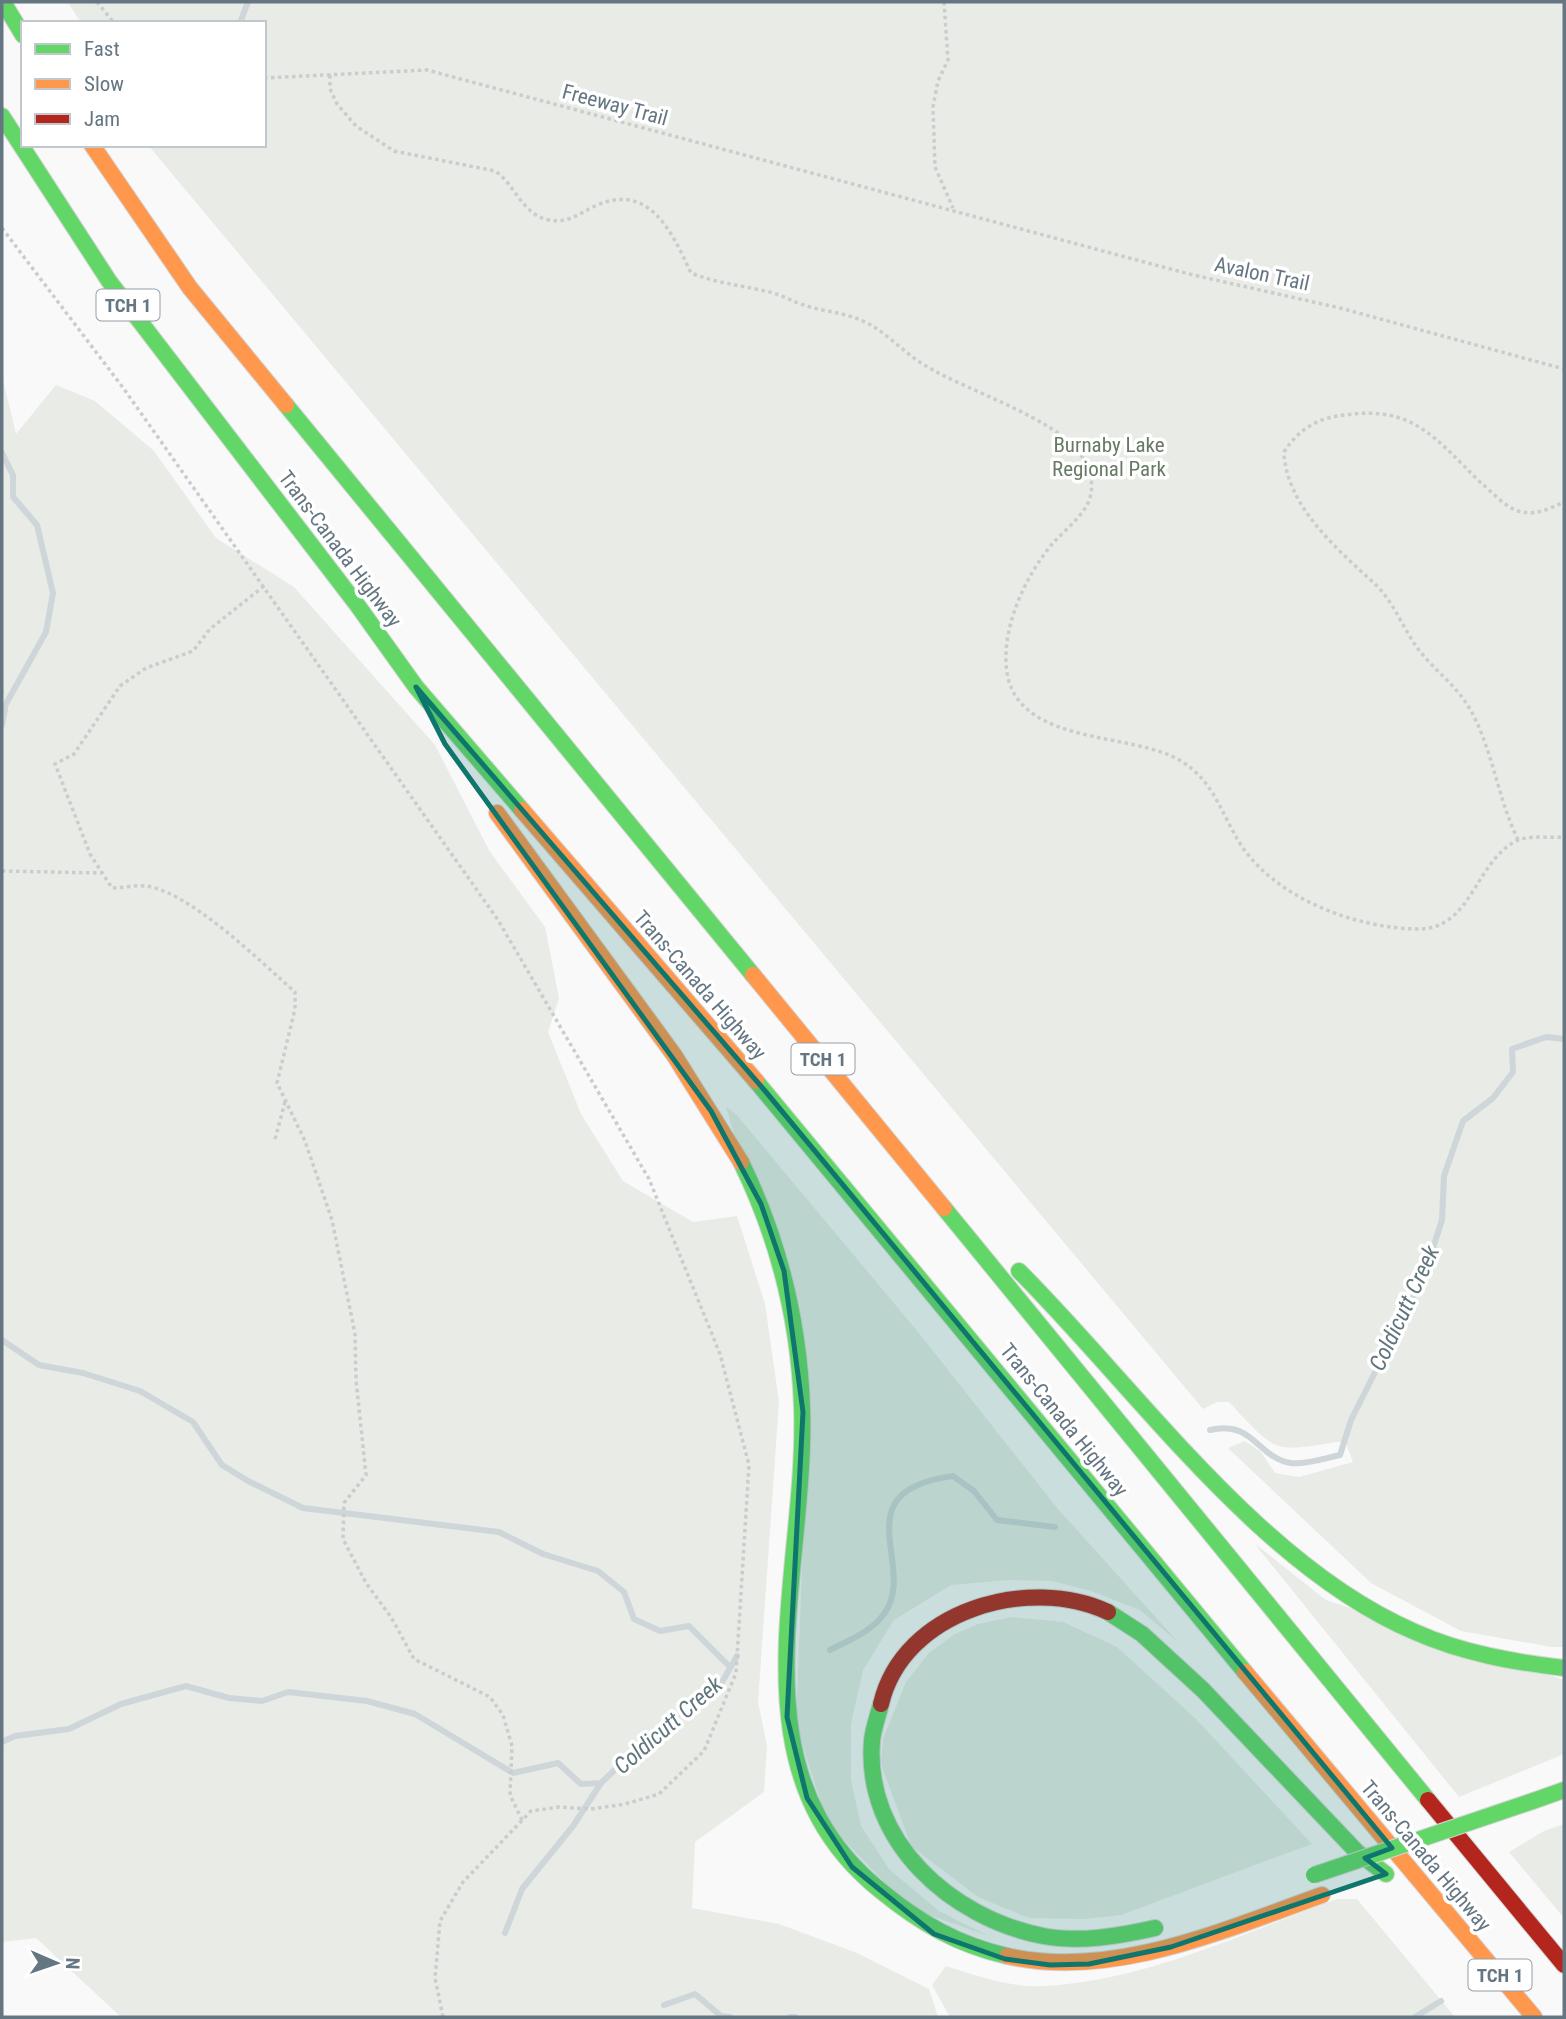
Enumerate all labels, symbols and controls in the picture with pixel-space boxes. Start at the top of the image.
legend [21,21,266,147]
text: Fast [84,37,120,61]
text: Slow [84,72,124,96]
street label: Freeway Trail [560,79,670,131]
text: Jam [84,107,120,131]
street label: Avalon Trail [1212,252,1312,296]
road number: TCH 1 [96,290,160,320]
park label: Burnaby Lake Regional Park [1052,433,1167,481]
street label: Trans-Canada Highway [273,466,407,632]
street label: Trans-Canada Highway [629,906,771,1064]
road number: TCH 1 [792,1044,854,1074]
water label: Coldicutt Creek [1364,1241,1446,1375]
street label: Trans-Canada Highway [995,1339,1133,1501]
water label: Coldicutt Creek [609,1670,729,1780]
street label: Trans-Canada Highway [1356,1776,1496,1936]
north arrow [21,1928,91,1998]
text: N [61,1957,84,1970]
road number: TCH 1 [1468,1960,1532,1991]

